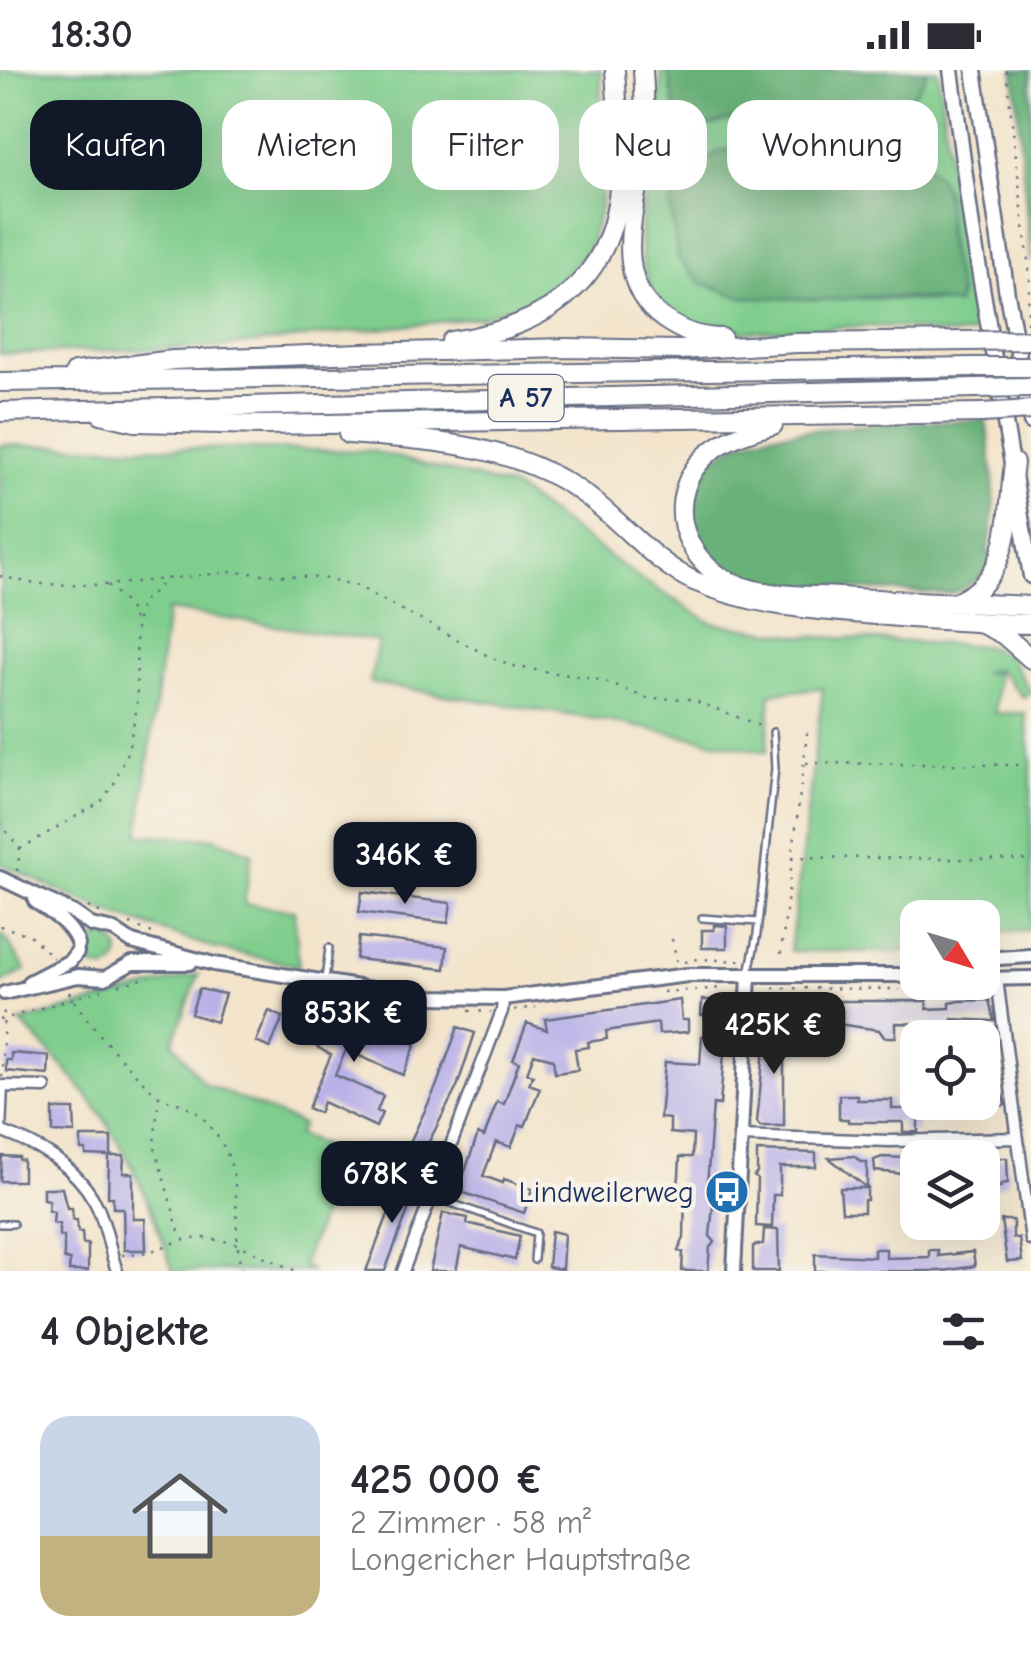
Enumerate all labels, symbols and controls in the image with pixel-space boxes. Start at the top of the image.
text: 18:30 [50,13,133,57]
chip: Kaufen [30,100,202,190]
chip: Mieten [222,100,392,190]
chip: Filter [412,100,559,190]
chip: Neu [579,100,707,190]
chip: Wohnung [727,100,938,190]
road number: A 57 [488,375,564,421]
pin: 346K € [324,822,486,907]
text: 346K € [356,836,454,873]
north arrow [900,900,1000,1000]
map controls [900,900,1000,1240]
pin: 853K € [273,980,435,1065]
pin: 425K € [693,992,855,1077]
text: 853K € [304,994,404,1031]
text: 425K € [724,1006,824,1043]
button: locate [900,1020,1000,1120]
button: layers [900,1140,1000,1240]
pin: 678K € [311,1141,473,1226]
text: 678K € [343,1155,441,1192]
bus stop icon: Lindweilerweg [704,1169,750,1215]
place label: Lindweilerweg [519,1175,694,1210]
icon: filters [936,1304,991,1359]
text: 4 Objekte [40,1307,209,1356]
text: 425 000 € [350,1455,544,1504]
icon: home [120,1456,240,1576]
text: 2 Zimmer · 58 m² [350,1504,591,1541]
text: Longericher Hauptstraße [350,1541,691,1578]

